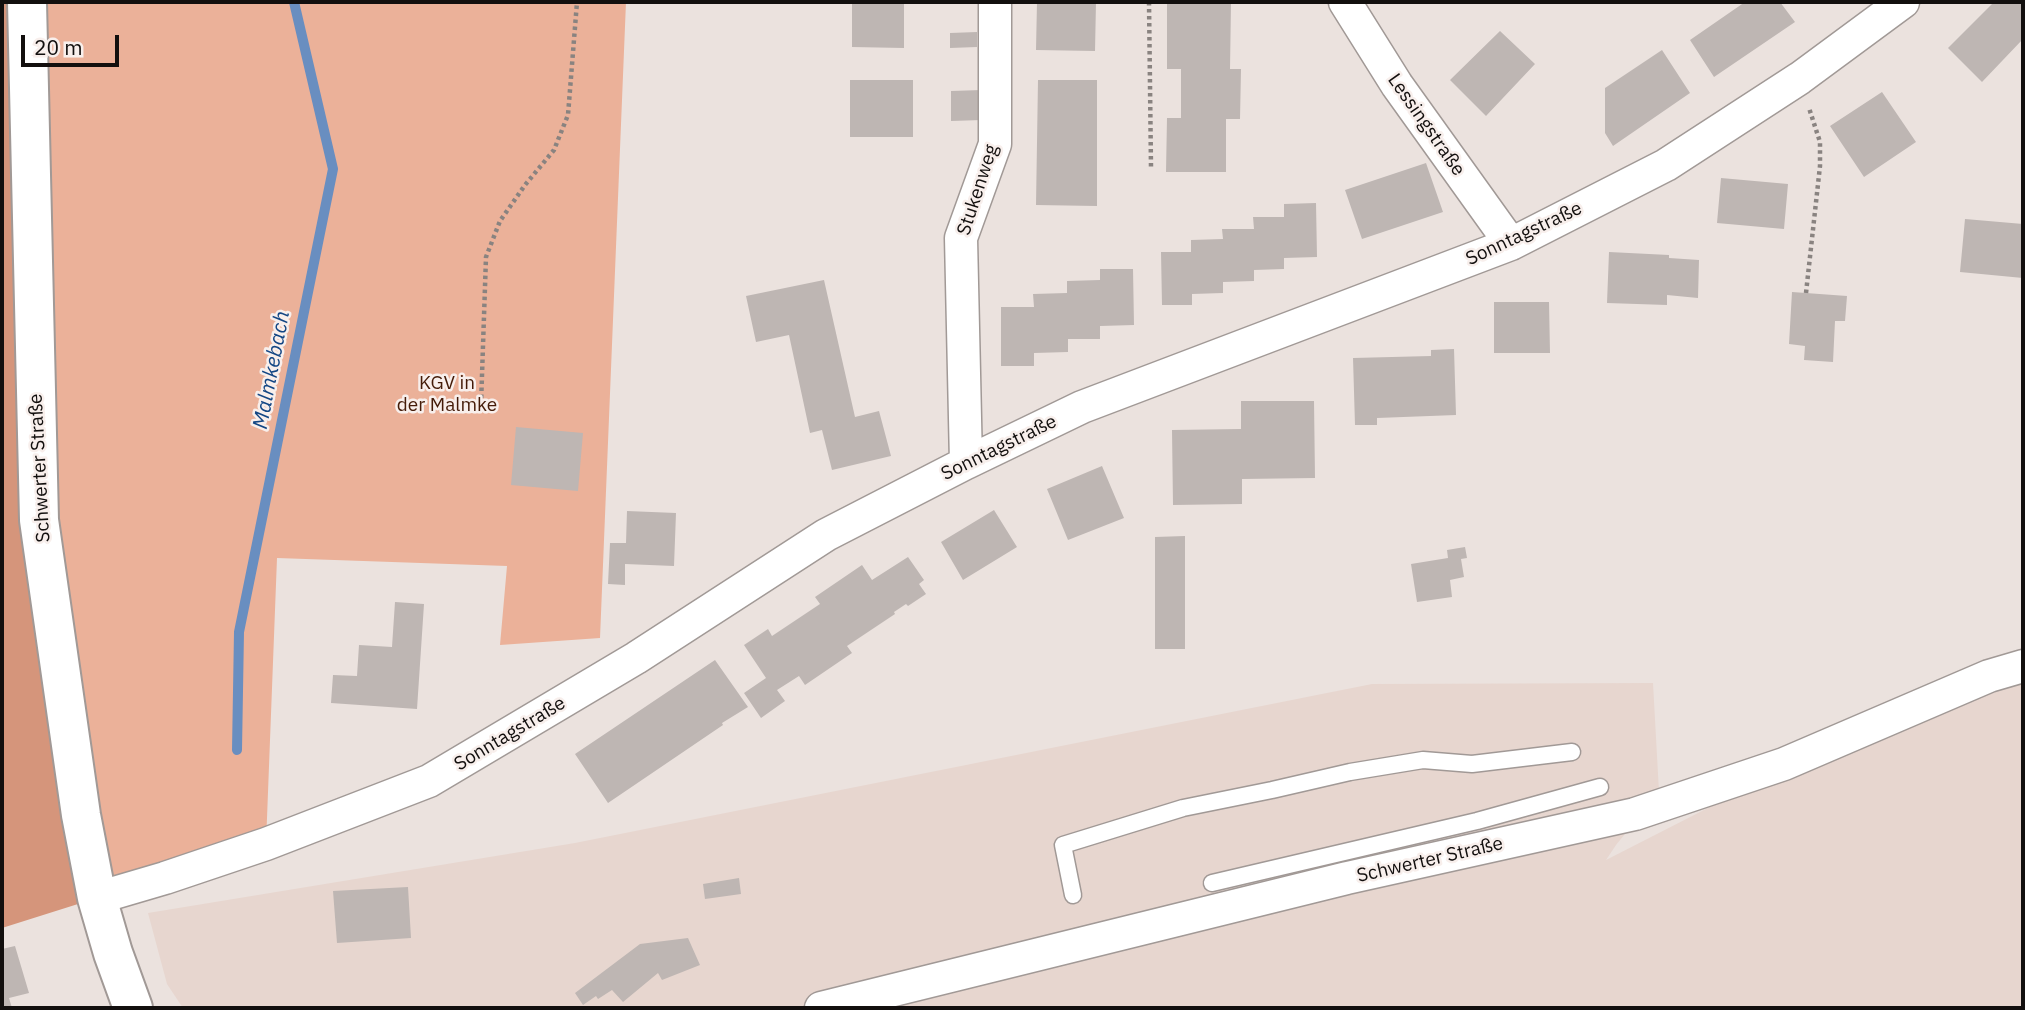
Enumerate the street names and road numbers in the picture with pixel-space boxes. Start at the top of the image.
street label: Lessingstraße [1382,70,1470,180]
street label: Stukenweg [953,142,1003,238]
street label: Sonntagstraße [1462,197,1586,271]
street label: Schwerter Straße [25,393,55,543]
street label: Sonntagstraße [938,410,1060,486]
street label: Sonntagstraße [450,692,570,776]
street label: Schwerter Straße [1355,832,1505,888]

